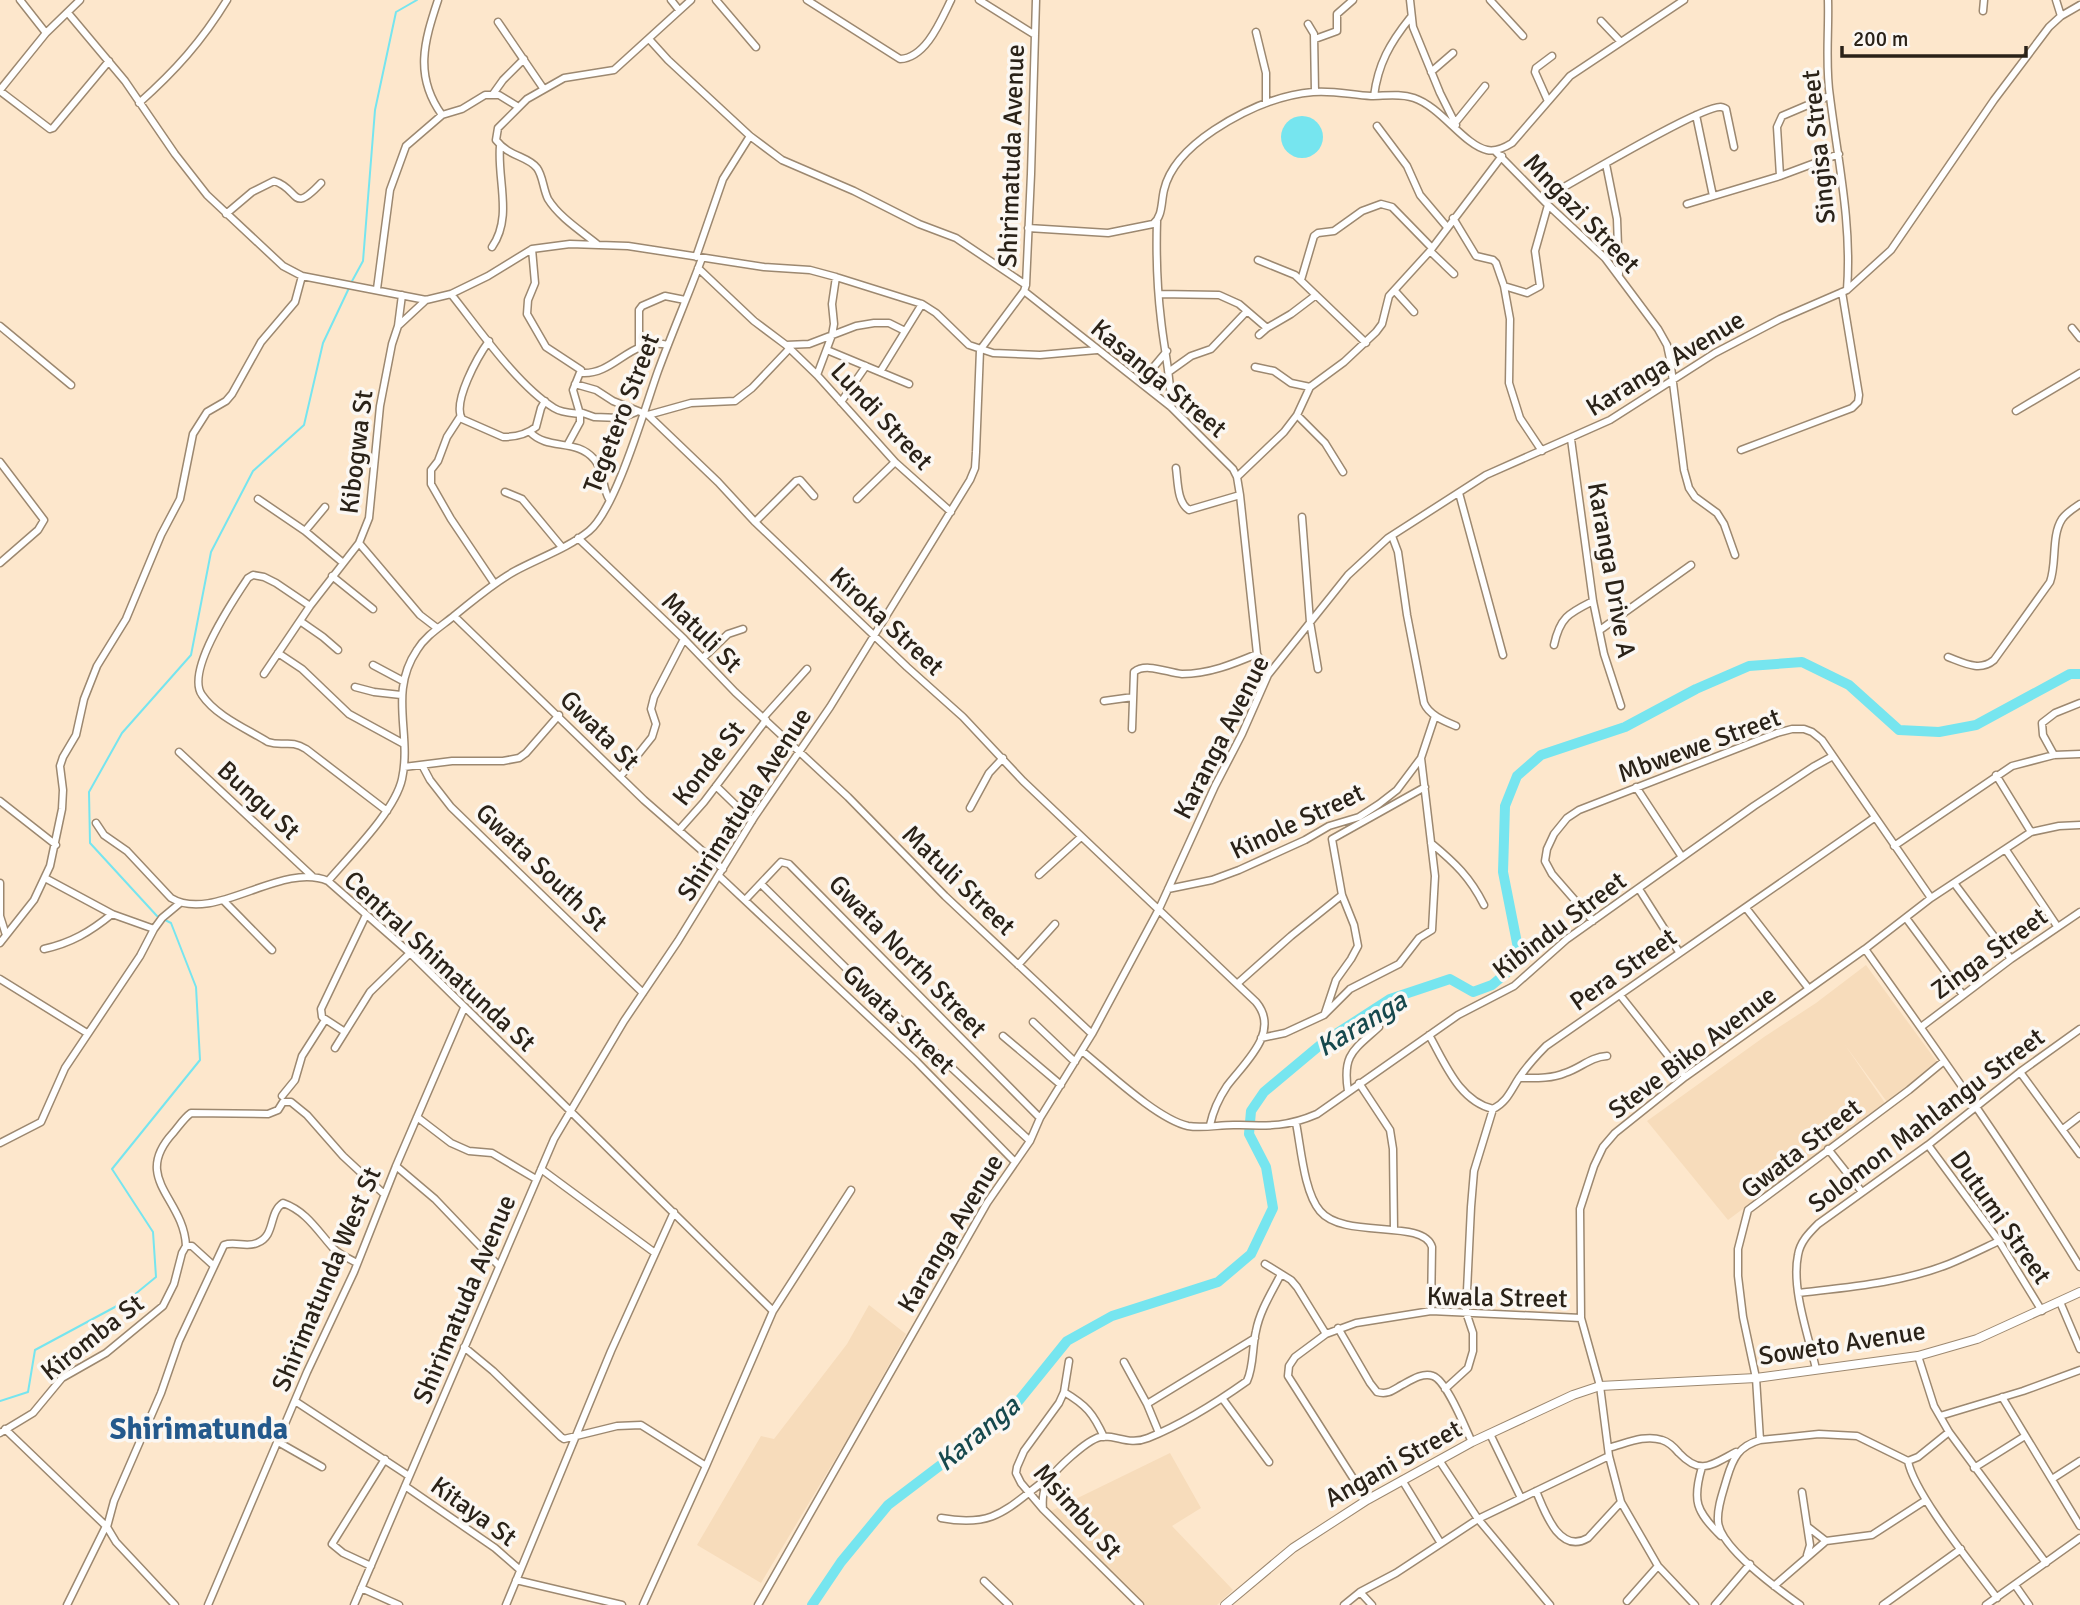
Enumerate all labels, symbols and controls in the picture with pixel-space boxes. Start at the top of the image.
scale bar [1842,14,2026,58]
text: 200 m [1853,26,1908,52]
street label: Shirimatuda Avenue [992,44,1032,268]
street label: Singisa Street [1795,68,1843,225]
street label: Mngazi Street [1516,147,1646,280]
street label: Karanga Avenue [1580,304,1751,424]
street label: Kasanga Street [1084,313,1233,445]
street label: Tegetero Street [577,329,667,498]
street label: Lundi Street [823,356,939,477]
street label: Kibogwa St [334,388,380,516]
street label: Karanga Drive A [1580,480,1642,661]
street label: Kiroka Street [822,561,950,683]
street label: Matuli St [654,586,748,680]
street label: Karanga Avenue [1167,650,1277,825]
street label: Gwata St [553,684,646,777]
street label: Shirimatuda Avenue [671,702,819,907]
street label: Mbwewe Street [1614,702,1785,790]
street label: Konde St [666,715,752,812]
street label: Bungu St [210,754,306,847]
street label: Kinole Street [1225,777,1369,867]
street label: Gwata South St [469,797,614,939]
street label: Matuli Street [895,819,1022,943]
street label: Central Shimatunda St [337,865,542,1059]
street label: Kibindu Street [1486,865,1633,986]
street label: Gwata North Street [821,869,993,1045]
street label: Zinga Street [1925,901,2054,1007]
street label: Pera Street [1564,921,1683,1018]
street label: Gwata Street [835,958,961,1081]
street label: Steve Biko Avenue [1602,979,1783,1126]
water label: Karanga [1310,983,1414,1064]
street label: Solomon Mahlangu Street [1802,1021,2051,1220]
street label: Gwata Street [1735,1092,1868,1206]
street label: Dutumi Street [1942,1145,2058,1290]
street label: Karanga Avenue [891,1148,1011,1319]
street label: Shirimatunda West St [265,1163,389,1396]
street label: Shirimatuda Avenue [406,1190,523,1409]
street label: Kwala Street [1426,1281,1568,1315]
street label: Kiromba St [35,1288,151,1388]
street label: Soweto Avenue [1756,1315,1928,1373]
water label: Karanga [929,1388,1027,1479]
district label: Shirimatunda [110,1411,288,1448]
street label: Angani Street [1319,1413,1468,1515]
street label: Msimbu St [1026,1457,1128,1566]
street label: Kitaya St [424,1470,523,1554]

